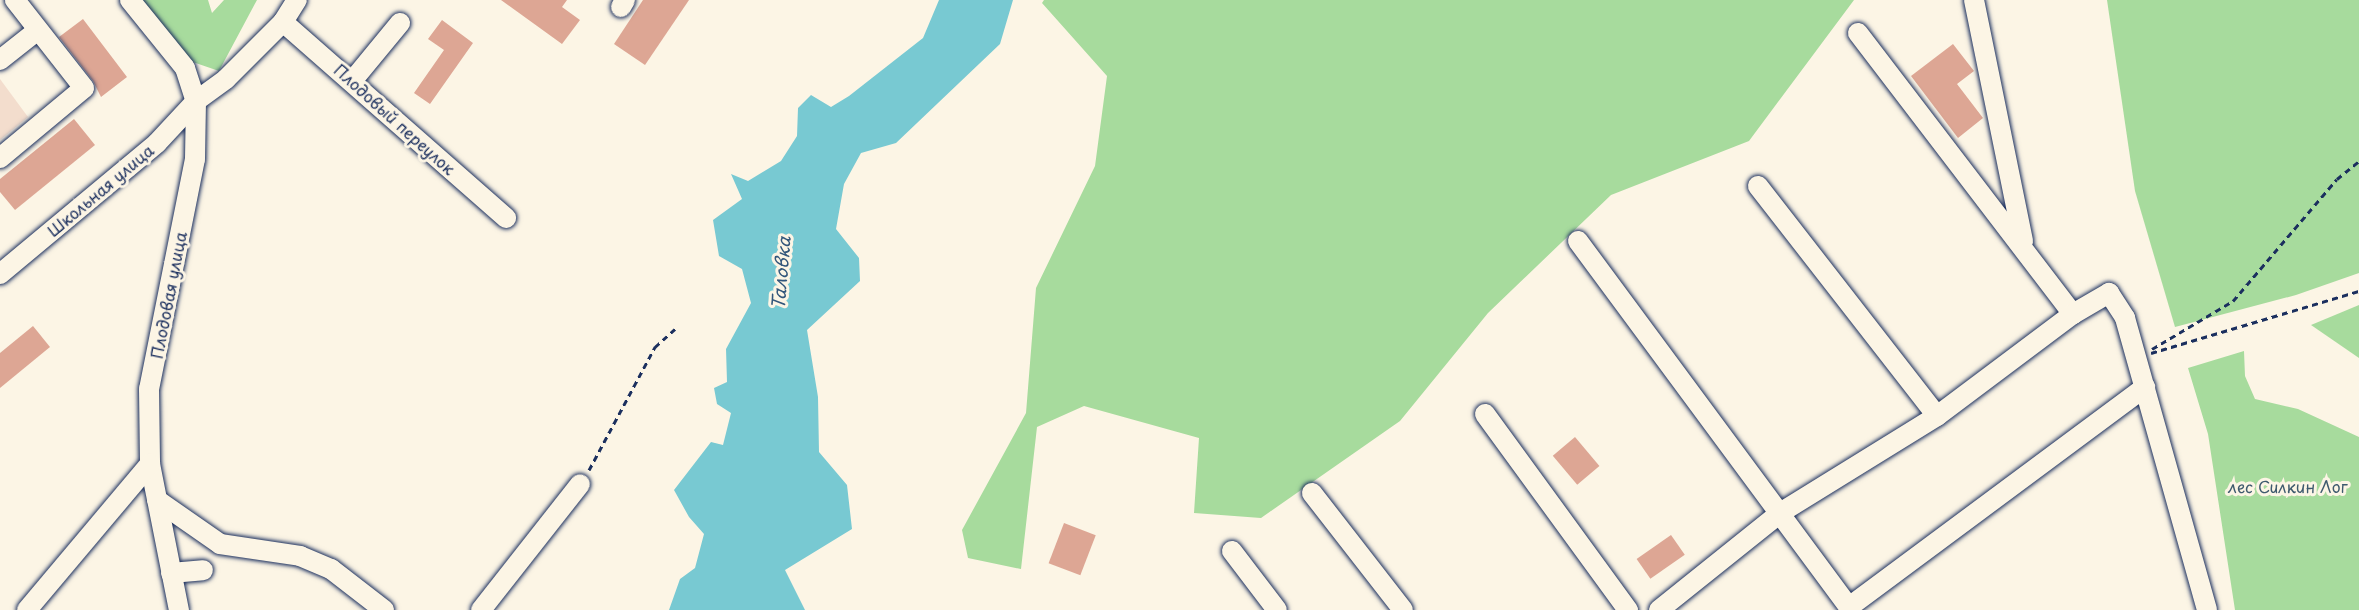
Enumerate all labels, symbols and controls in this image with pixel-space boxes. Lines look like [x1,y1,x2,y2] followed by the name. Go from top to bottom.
[331,60,459,178] street label: Плодовый переулок
[43,140,157,240] street label: Школьная улица
[146,230,190,360] street label: Плодовая улица
[767,236,795,310] water label: Таловка
[2228,476,2348,496] park label: лес Силкин Лог

